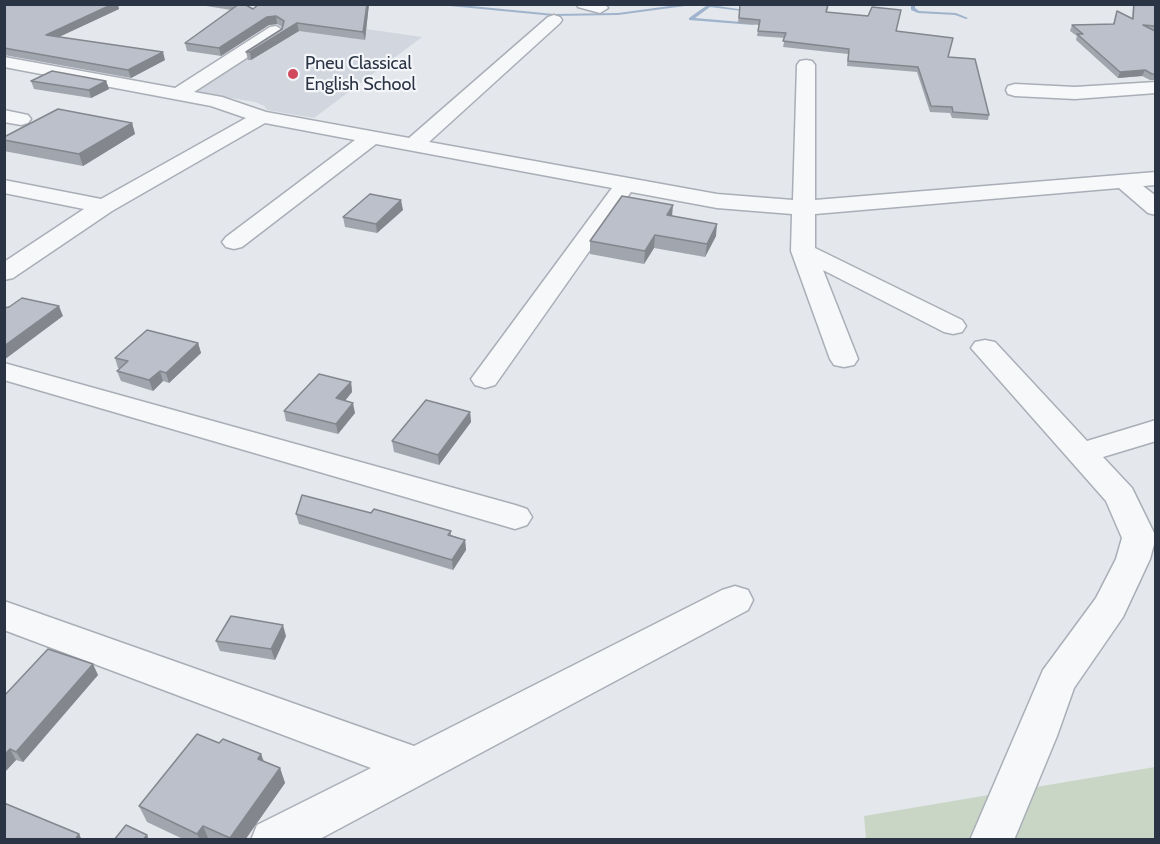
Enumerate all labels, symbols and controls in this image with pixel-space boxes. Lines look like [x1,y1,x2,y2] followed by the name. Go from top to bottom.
[305,53,416,96] place label: Pneu Classical English School
[286,67,300,81] marker: Pneu Classical English School

